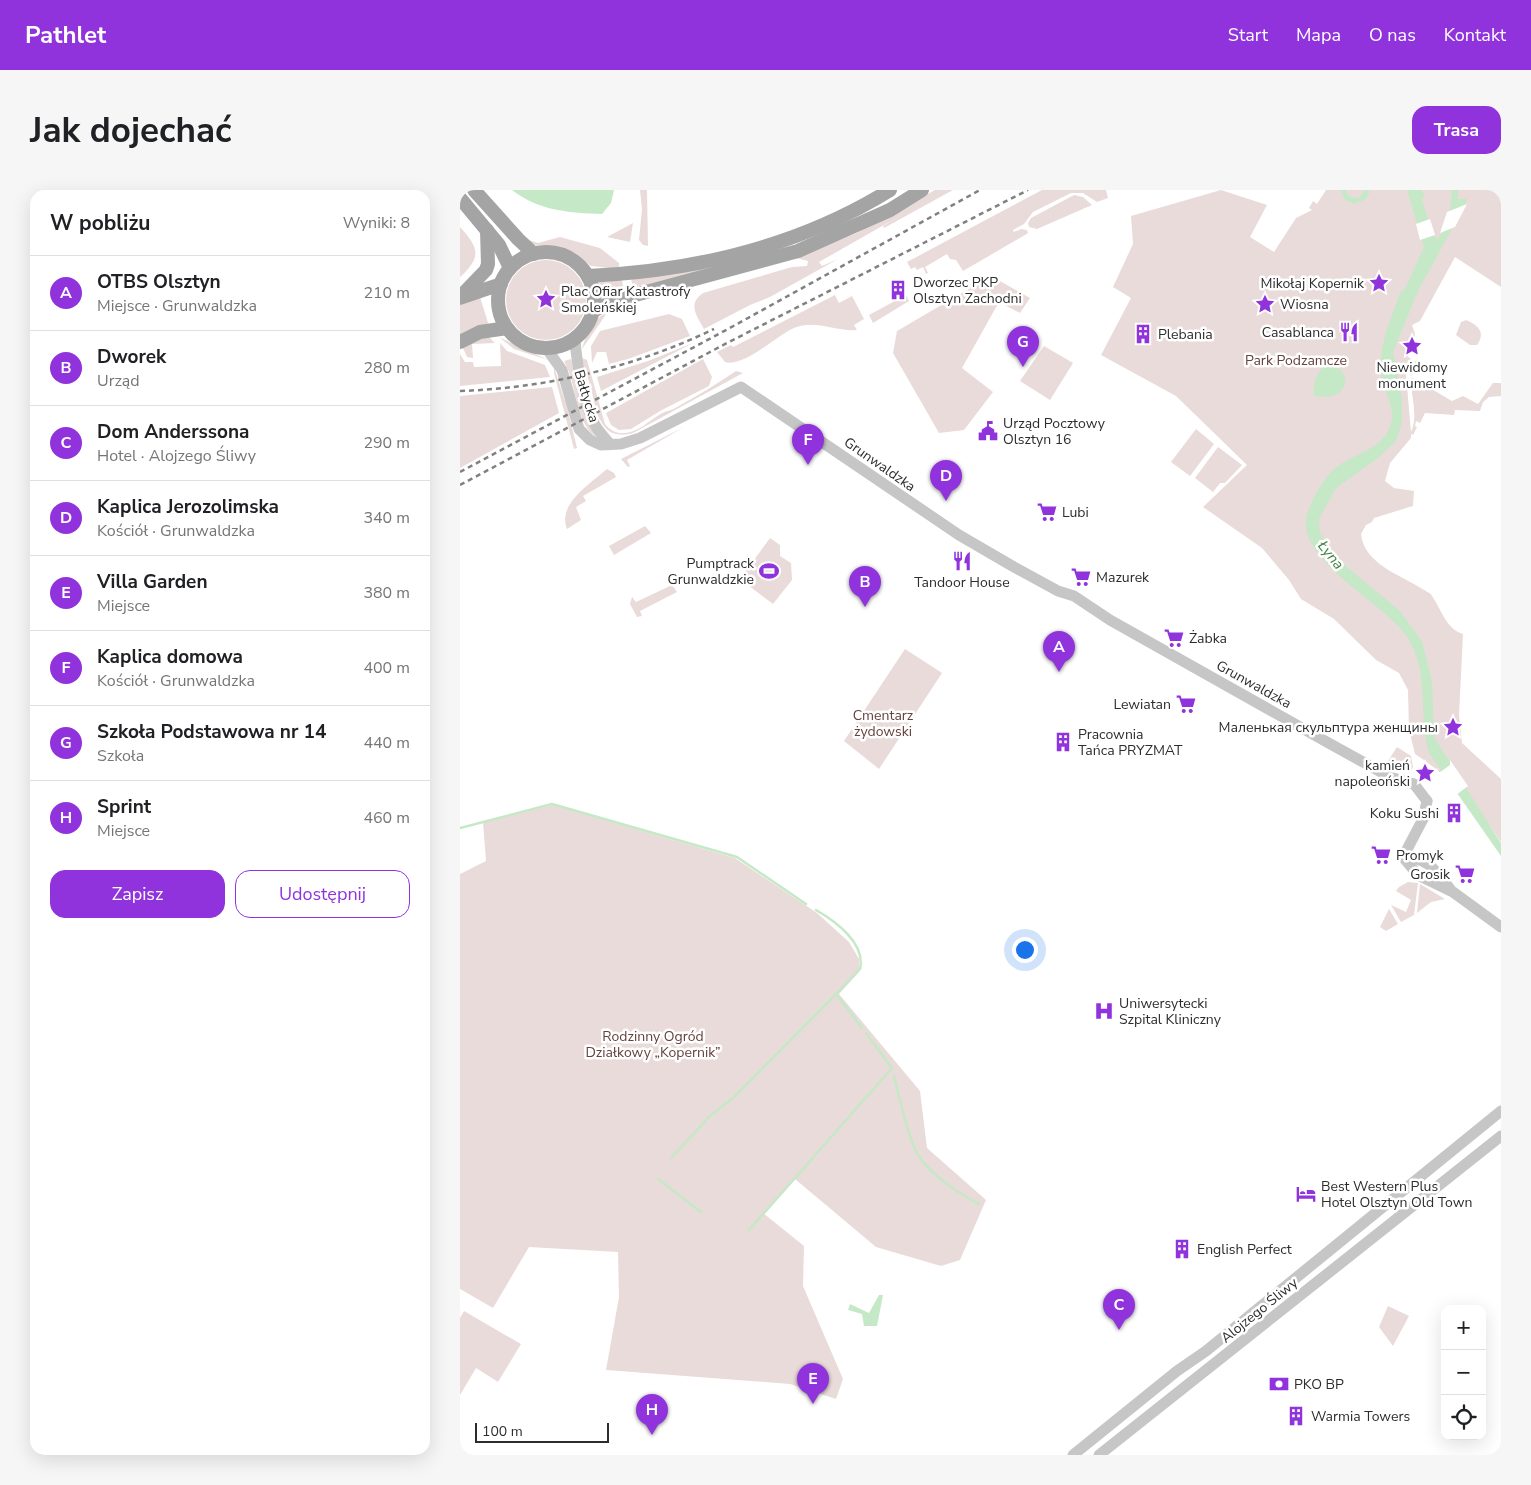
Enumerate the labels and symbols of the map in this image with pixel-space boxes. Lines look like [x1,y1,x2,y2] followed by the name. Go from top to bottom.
[1368,272,1390,294] place icon: Mikołaj Kopernik
[913,273,1022,308] place label: Dworzec PKP Olsztyn Zachodni
[1261,274,1365,293] place label: Mikołaj Kopernik
[887,279,909,301] building icon: Dworzec PKP Olsztyn Zachodni
[561,282,691,317] place label: Plac Ofiar Katastrofy Smoleńskiej
[535,288,557,310] place icon: Plac Ofiar Katastrofy Smoleńskiej
[1254,293,1276,315] place icon: Wiosna
[1280,295,1329,314] place label: Wiosna
[1338,321,1360,343] restaurant icon: Casablanca
[1132,323,1154,345] building icon: Plebania
[1262,323,1334,342] place label: Casablanca
[1158,325,1213,344] place label: Plebania
[1007,326,1039,367] pin: G
[1401,335,1423,357] place icon: Niewidomy monument
[1245,351,1347,370] park label: Park Podzamcze
[1376,358,1448,393] place label: Niewidomy monument
[569,367,604,425] street label: Bałtycka
[1003,414,1106,449] place label: Urząd Pocztowy Olsztyn 16
[977,420,999,442] public building icon: Urząd Pocztowy Olsztyn 16
[792,424,824,465] pin: F
[840,433,919,496] street label: Grunwaldzka
[930,460,962,501] pin: D
[1036,501,1058,523] supermarket icon: Lubi
[1062,503,1089,522] place label: Lubi
[1313,536,1349,574] water label: Łyna
[951,550,973,572] restaurant icon: Tandoor House
[668,554,755,589] place label: Pumptrack Grunwaldzkie
[758,560,780,582] sports icon: Pumptrack Grunwaldzkie
[849,566,881,607] pin: B
[1070,566,1092,588] supermarket icon: Mazurek
[1096,568,1150,587] place label: Mazurek
[914,573,1010,592] place label: Tandoor House
[1163,627,1185,649] supermarket icon: Żabka
[1189,629,1227,648] place label: Żabka
[1043,631,1075,672] pin: A
[1213,656,1295,713] street label: Grunwaldzka
[1175,693,1197,715] supermarket icon: Lewiatan
[1113,695,1171,714] place label: Lewiatan
[853,706,914,741] park label: Cmentarz żydowski
[1442,716,1464,738] place icon: Маленькая скульптура женщины
[1218,718,1438,737] place label: Маленькая скульптура женщины
[1078,725,1183,760] place label: Pracownia Tańca PRYZMAT
[1052,731,1074,753] building icon: Pracownia Tańca PRYZMAT
[1334,756,1410,791] place label: kamień napoleoński
[1414,762,1436,784] place icon: kamień napoleoński
[1443,802,1465,824] building icon: Koku Sushi
[1370,804,1439,823] place label: Koku Sushi
[1370,844,1392,866] supermarket icon: Promyk
[1396,846,1445,865] place label: Promyk
[1454,863,1476,885] supermarket icon: Grosik
[1410,865,1451,884] place label: Grosik
[1012,937,1038,963] your location
[1119,994,1222,1029] place label: Uniwersytecki Szpital Kliniczny
[1093,1000,1115,1022] hospital icon: Uniwersytecki Szpital Kliniczny
[585,1027,721,1062] park label: Rodzinny Ogród Działkowy „Kopernik”
[1321,1177,1472,1212] place label: Best Western Plus Hotel Olsztyn Old Town
[1295,1183,1317,1205] hotel icon: Best Western Plus Hotel Olsztyn Old Town
[1171,1238,1193,1260] building icon: English Perfect
[1197,1240,1292,1259] place label: English Perfect
[1217,1273,1302,1347] street label: Alojzego Śliwy
[1103,1289,1135,1330] pin: C
[797,1363,829,1404] pin: E
[1268,1373,1290,1395] bank icon: PKO BP
[1294,1375,1344,1394] place label: PKO BP
[636,1394,668,1435] pin: H
[1285,1405,1307,1427] building icon: Warmia Towers
[1311,1407,1410,1426] place label: Warmia Towers
[475,1420,609,1443] scale bar

